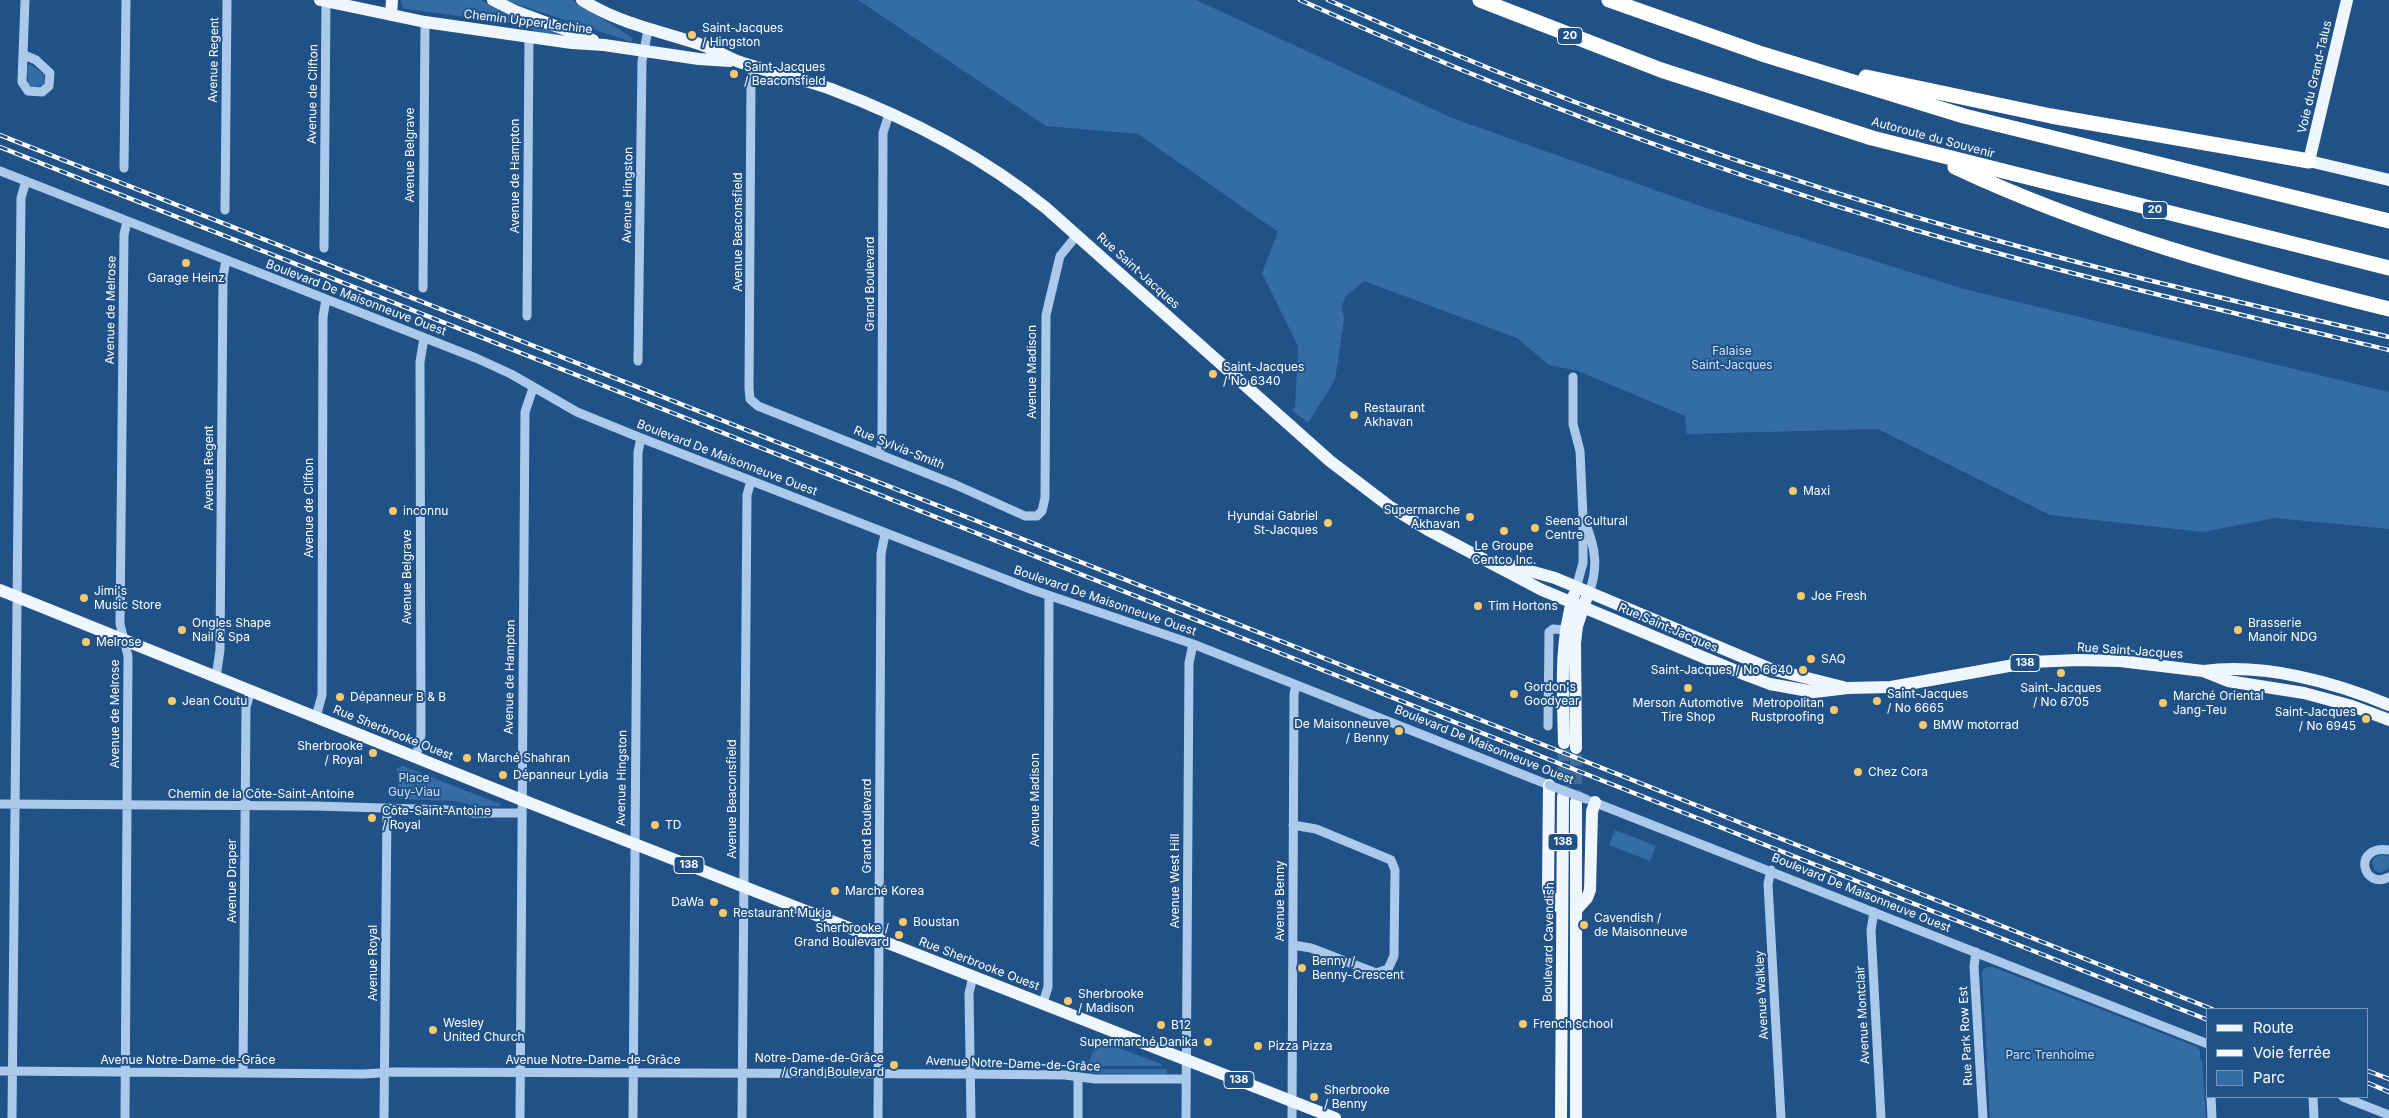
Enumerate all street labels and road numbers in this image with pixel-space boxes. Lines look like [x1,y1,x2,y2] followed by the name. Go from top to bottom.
[463,7,593,37] street label: Chemin Upper Lachine
[206,17,222,103] street label: Avenue Regent
[2295,19,2335,135] street label: Voie du Grand-Talus
[1558,28,1582,44] road number: 20
[305,44,321,144] street label: Avenue de Clifton
[403,107,417,203] street label: Avenue Belgrave
[1870,115,1996,161] street label: Autoroute du Souvenir
[508,119,522,233] street label: Avenue de Hampton
[620,147,636,243] street label: Avenue Hingston
[731,172,745,292] street label: Avenue Beaconsfield
[2142,202,2168,218] road number: 20
[1094,230,1182,312] street label: Rue Saint-Jacques
[863,237,877,331] street label: Grand Boulevard
[103,255,119,365] street label: Avenue de Melrose
[264,257,448,339] street label: Boulevard De Maisonneuve Ouest
[1025,325,1039,419] street label: Avenue Madison
[635,417,819,499] street label: Boulevard De Maisonneuve Ouest
[851,423,947,473] street label: Rue Sylvia-Smith
[202,425,216,511] street label: Avenue Regent
[302,458,316,558] street label: Avenue de Clifton
[400,529,414,625] street label: Avenue Belgrave
[1012,563,1198,639] street label: Boulevard De Maisonneuve Ouest
[1616,601,1720,655] street label: Rue Saint-Jacques
[502,619,518,735] street label: Avenue de Hampton
[2076,640,2184,662] street label: Rue Saint-Jacques
[2010,654,2040,671] road number: 138
[108,660,122,768] street label: Avenue de Melrose
[331,702,455,764] street label: Rue Sherbrooke Ouest
[1392,702,1576,788] street label: Boulevard De Maisonneuve Ouest
[614,730,630,826] street label: Avenue Hingston
[725,739,739,859] street label: Avenue Beaconsfield
[1028,753,1042,847] street label: Avenue Madison
[860,779,874,873] street label: Grand Boulevard
[168,787,354,801] street label: Chemin de la Côte-Saint-Antoine
[1168,833,1182,929] street label: Avenue West Hill
[1548,834,1578,850] road number: 138
[225,839,239,923] street label: Avenue Draper
[1769,850,1953,936] street label: Boulevard De Maisonneuve Ouest
[674,856,704,874] road number: 138
[1273,860,1287,942] street label: Avenue Benny
[1541,882,1557,1002] street label: Boulevard Cavendish
[366,925,380,1001] street label: Avenue Royal
[917,934,1041,994] street label: Rue Sherbrooke Ouest
[1752,950,1772,1040] street label: Avenue Walkley
[1853,965,1873,1065] street label: Avenue Montclair
[1956,986,1976,1086] street label: Rue Park Row Est
[101,1053,275,1067] street label: Avenue Notre-Dame-de-Grâce
[506,1053,680,1067] street label: Avenue Notre-Dame-de-Grâce
[925,1054,1101,1074] street label: Avenue Notre-Dame-de-Grâce
[1224,1072,1254,1088] road number: 138

